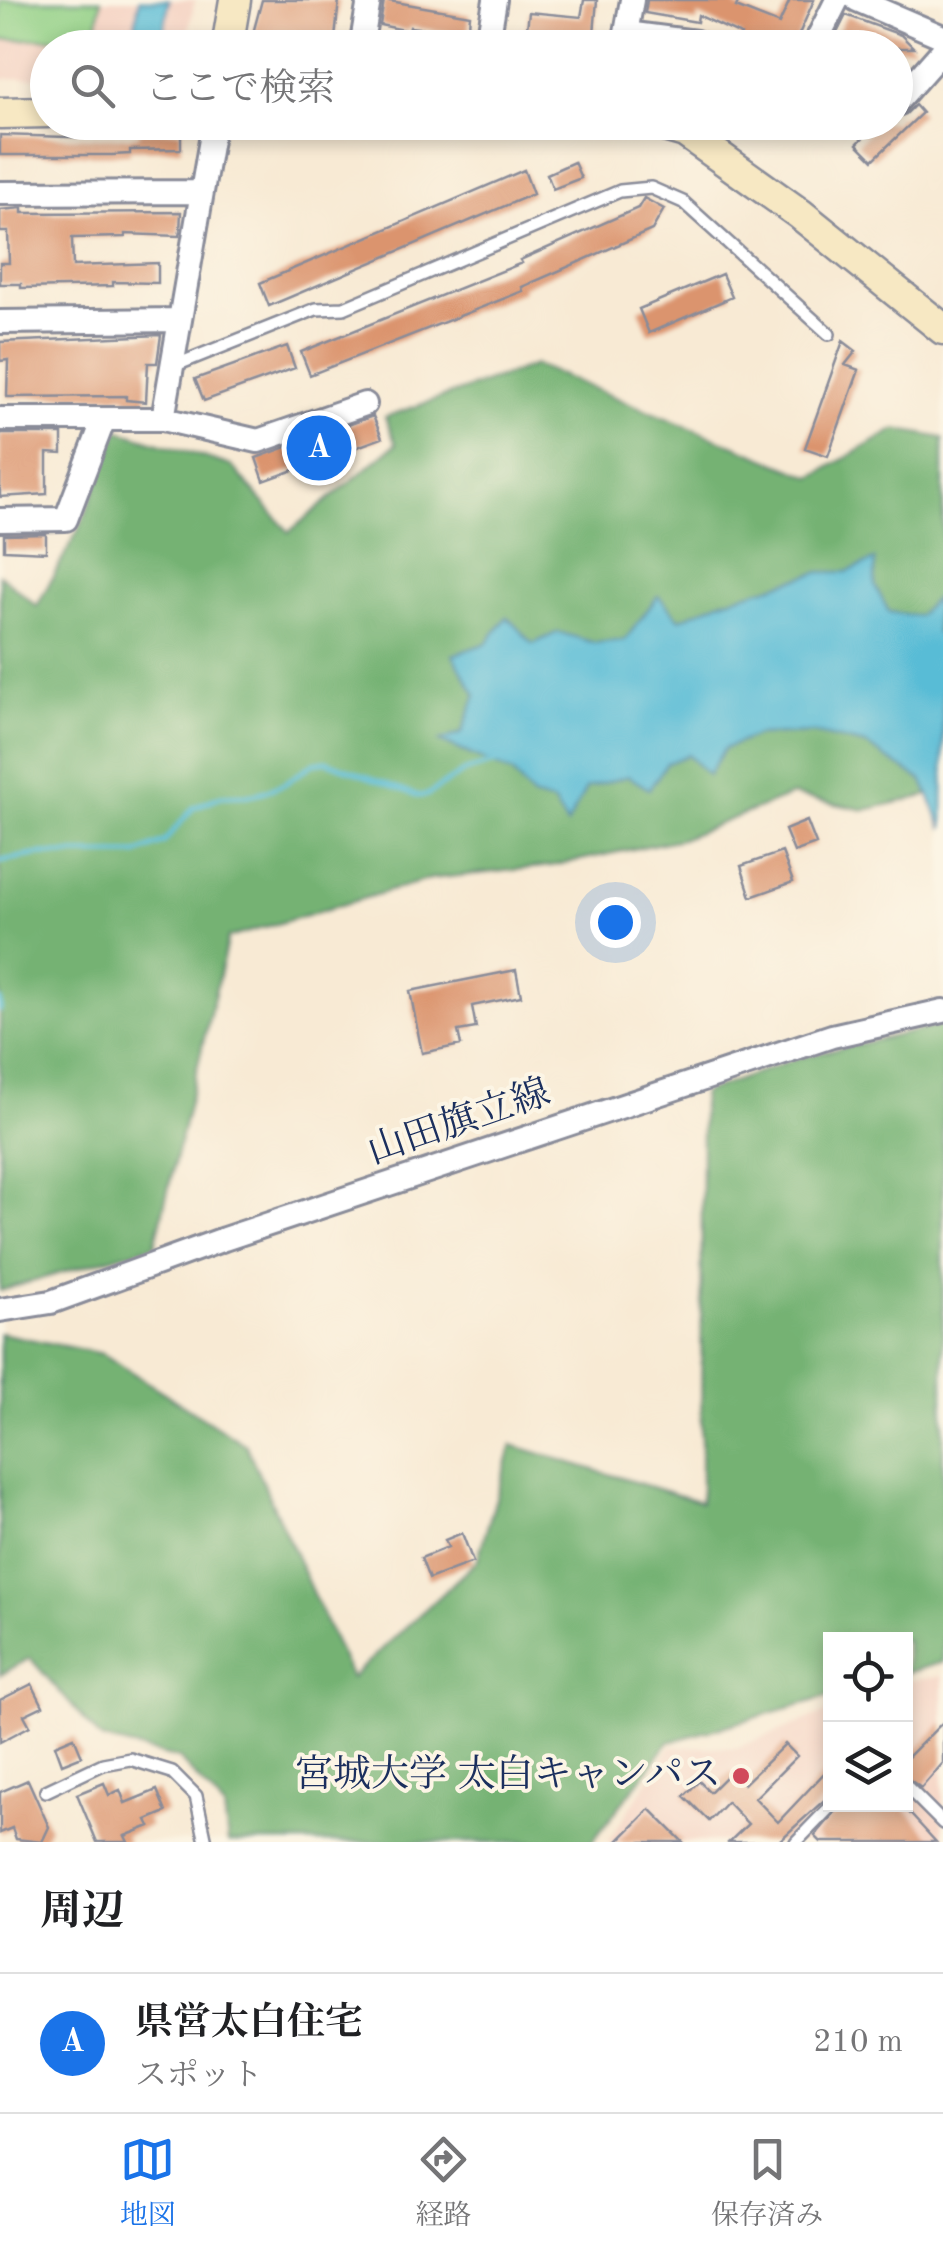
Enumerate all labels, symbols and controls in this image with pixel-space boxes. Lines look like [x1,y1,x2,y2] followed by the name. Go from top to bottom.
[30,30,913,140] search box
[65,58,120,113] icon: search
[145,71,335,109] text: ここで検索
[286,410,352,486] pin: A
[590,897,641,948] your location
[362,1070,555,1172] street label: 山田旗立線
[823,1632,913,1812] map controls
[823,1632,913,1722] button: locate
[823,1722,913,1812] button: layers
[295,1753,721,1795] place label: 宮城大学 太白キャンパス
[730,1765,752,1787] marker: 宮城大学 太白キャンパス
[40,1892,124,1934] text: 周辺
[135,2005,363,2043] text: 県営太白住宅
[60,2027,85,2059] text: A
[813,2027,903,2059] text: 210 m
[135,2061,263,2093] text: スポット
[120,2132,176,2235] tab: 地図
[415,2132,471,2235] tab: 経路
[711,2132,823,2235] tab: 保存済み

